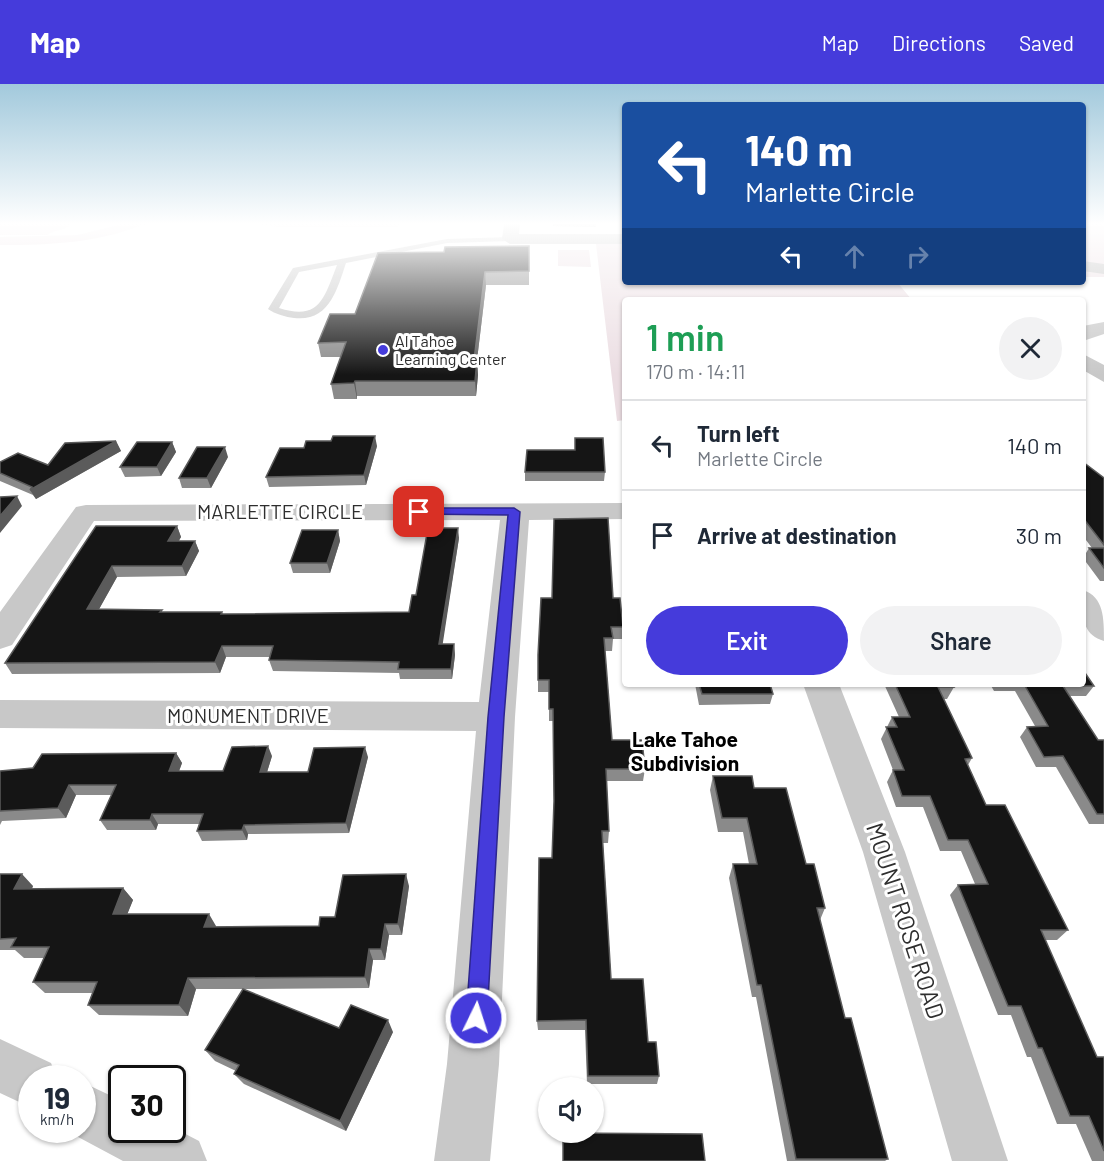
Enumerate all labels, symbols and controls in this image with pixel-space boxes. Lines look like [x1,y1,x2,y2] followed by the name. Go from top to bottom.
[30,25,81,59] text: Map
[822,30,859,55] text: Map
[892,30,986,55] text: Directions
[1019,30,1074,55] text: Saved
[745,124,853,174] text: 140 m
[646,126,724,204] icon: left
[745,175,915,207] text: Marlette Circle
[775,240,808,273] icon: left
[838,240,871,273] icon: ahead
[901,240,934,273] icon: right
[646,315,725,358] text: 1 min
[999,317,1062,380] button: close
[395,331,507,368] place label: Al Tahoe Learning Center
[376,343,390,357] marker: Al Tahoe Learning Center
[646,359,745,383] text: 170 m · 14:11
[697,420,780,446] text: Turn left
[646,429,679,462] icon: left
[1007,432,1062,458] text: 140 m
[697,446,823,470] text: Marlette Circle
[393,486,444,537] pin
[402,495,435,528] icon: arrive
[197,499,363,523] street label: MARLETTE CIRCLE
[646,519,679,552] icon: arrive
[697,522,896,548] text: Arrive at destination
[1016,522,1062,548] text: 30 m
[646,606,848,675] button: Exit
[860,606,1062,675] button: Share
[167,703,329,727] street label: MONUMENT DRIVE
[631,726,739,775] district label: Lake Tahoe Subdivision
[861,819,952,1022] street label: MOUNT ROSE ROAD
[444,986,508,1050] position arrow
[108,1065,186,1143] speed limit sign: 30
[538,1077,604,1143] map controls
[538,1077,604,1143] button: sound
[44,1079,70,1115] text: 19
[40,1110,74,1128] text: km/h

